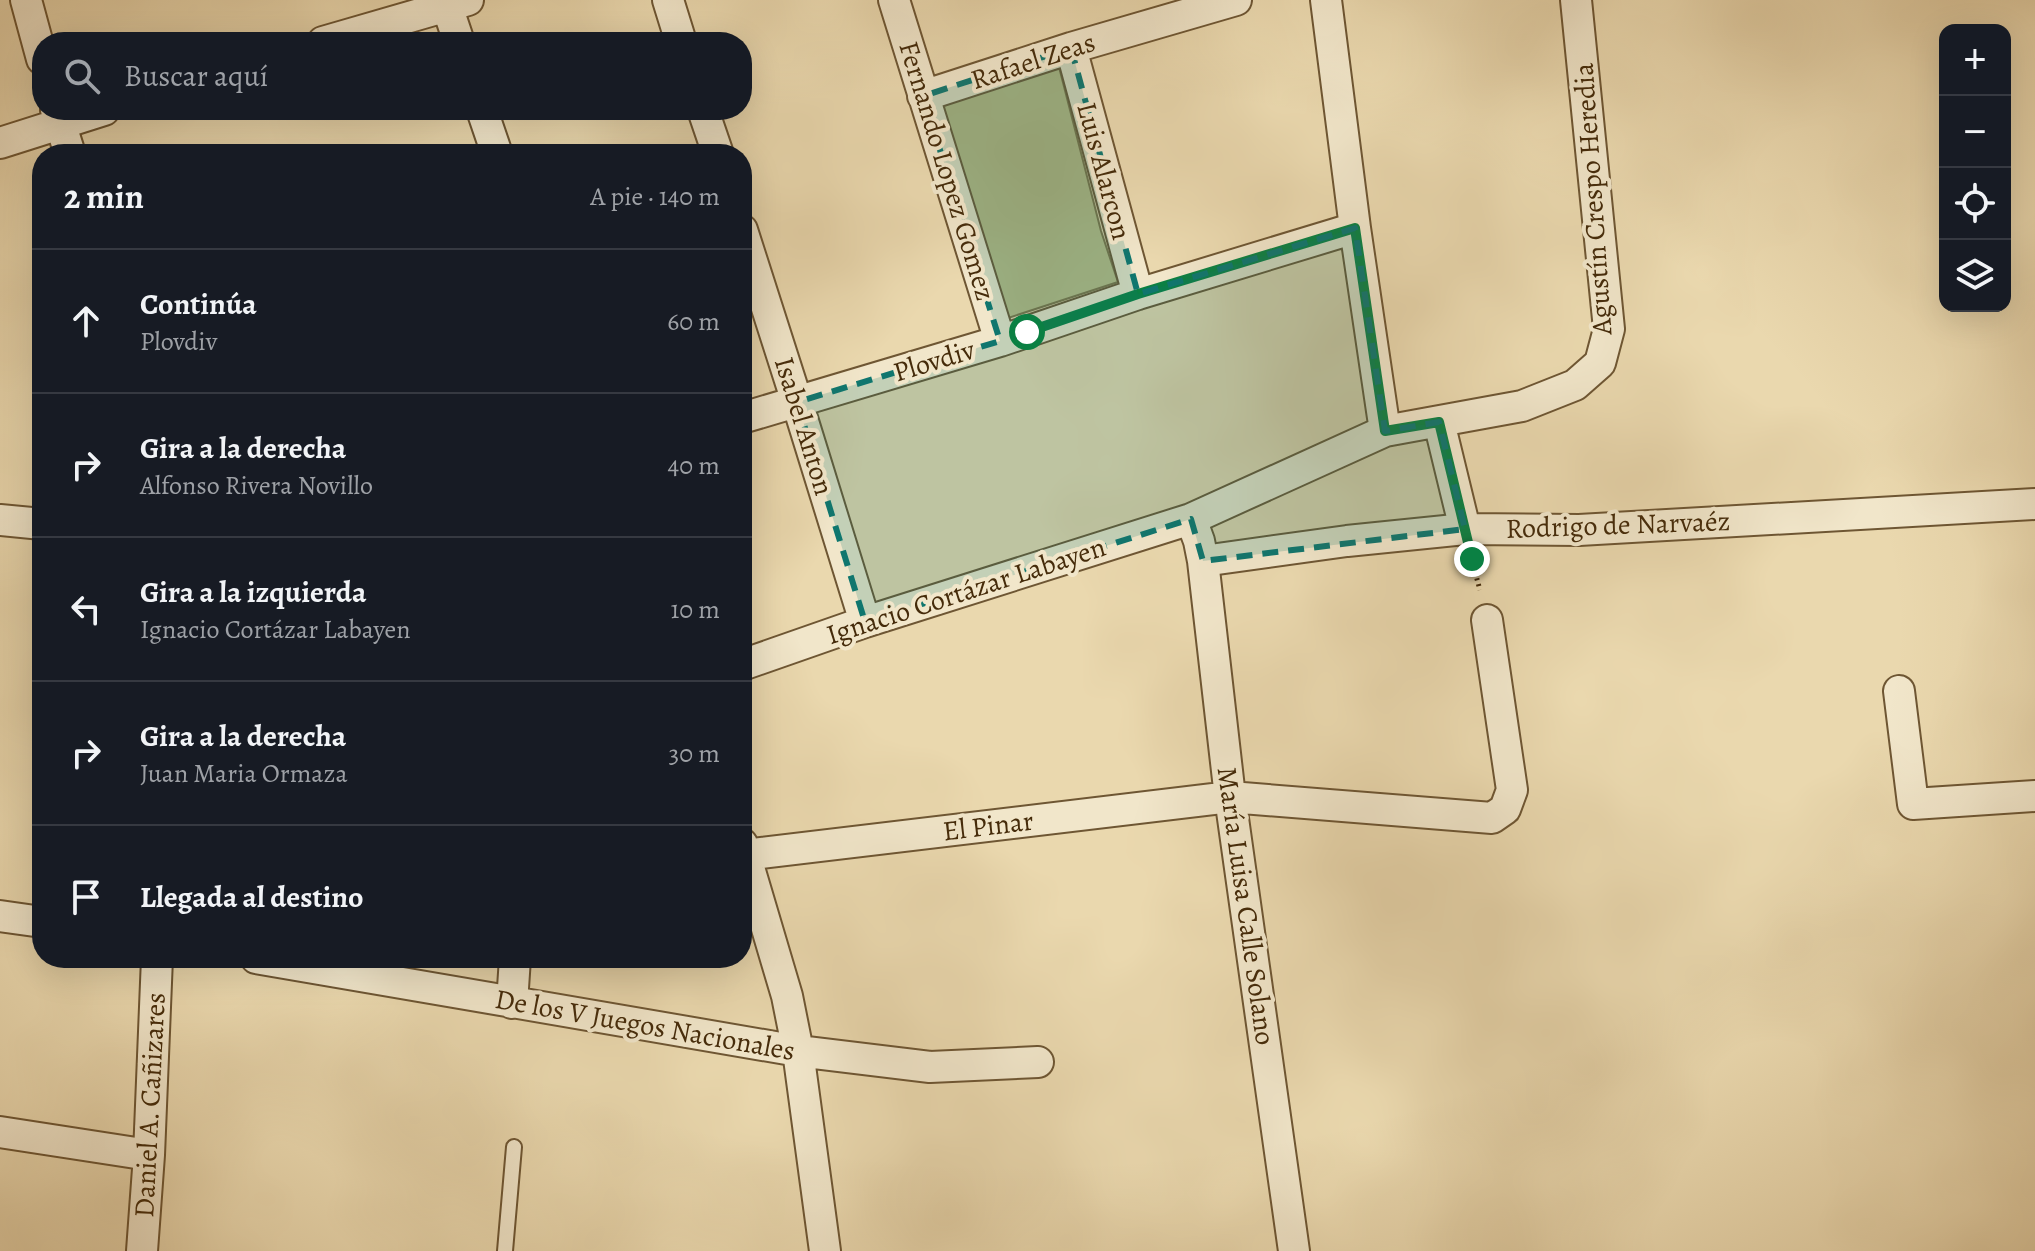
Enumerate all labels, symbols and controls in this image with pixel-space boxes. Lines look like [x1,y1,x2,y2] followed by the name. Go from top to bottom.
[966,23,1100,99] street label: Rafael Zeas
[1939,24,2011,312] map controls
[1939,24,2011,96] button: +
[32,32,752,120] search box
[889,37,1005,305] street label: Fernando Lopez Gomez
[60,54,104,98] icon: search
[124,56,268,96] text: Buscar aquí
[1565,62,1622,337] street label: Agustín Crespo Heredia
[1939,96,2011,168] button: −
[1067,98,1141,244] street label: Luis Alarcon
[1939,168,2011,240] button: locate
[64,173,144,220] text: 2 min
[590,179,720,214] text: A pie · 140 m
[1939,240,2011,312] button: layers
[140,284,257,324] text: Continúa
[64,299,108,343] icon: ahead
[667,304,720,339] text: 60 m
[1009,314,1045,350] route start
[140,324,217,359] text: Plovdiv
[889,331,980,391] street label: Plovdiv
[765,352,843,500] street label: Isabel Anton
[140,428,346,468] text: Gira a la derecha
[64,443,108,487] icon: right
[668,448,720,483] text: 40 m
[140,468,373,503] text: Alfonso Rivera Novillo
[1505,502,1731,548] street label: Rodrigo de Narvaéz
[822,528,1110,654] street label: Ignacio Cortázar Labayen
[1454,541,1490,577] route end
[140,572,366,612] text: Gira a la izquierda
[64,587,108,631] icon: left
[670,592,720,627] text: 10 m
[140,612,410,647] text: Ignacio Cortázar Labayen
[140,716,346,756] text: Gira a la derecha
[64,731,108,775] icon: right
[669,736,720,771] text: 30 m
[140,756,348,791] text: Juan Maria Ormaza
[1208,764,1284,1048] street label: María Luisa Calle Solano
[940,802,1036,850] street label: El Pinar
[64,875,108,919] icon: arrive
[140,877,363,917] text: Llegada al destino
[492,980,798,1070] street label: De los V Juegos Nacionales
[125,992,175,1218] street label: Daniel A. Cañizares

